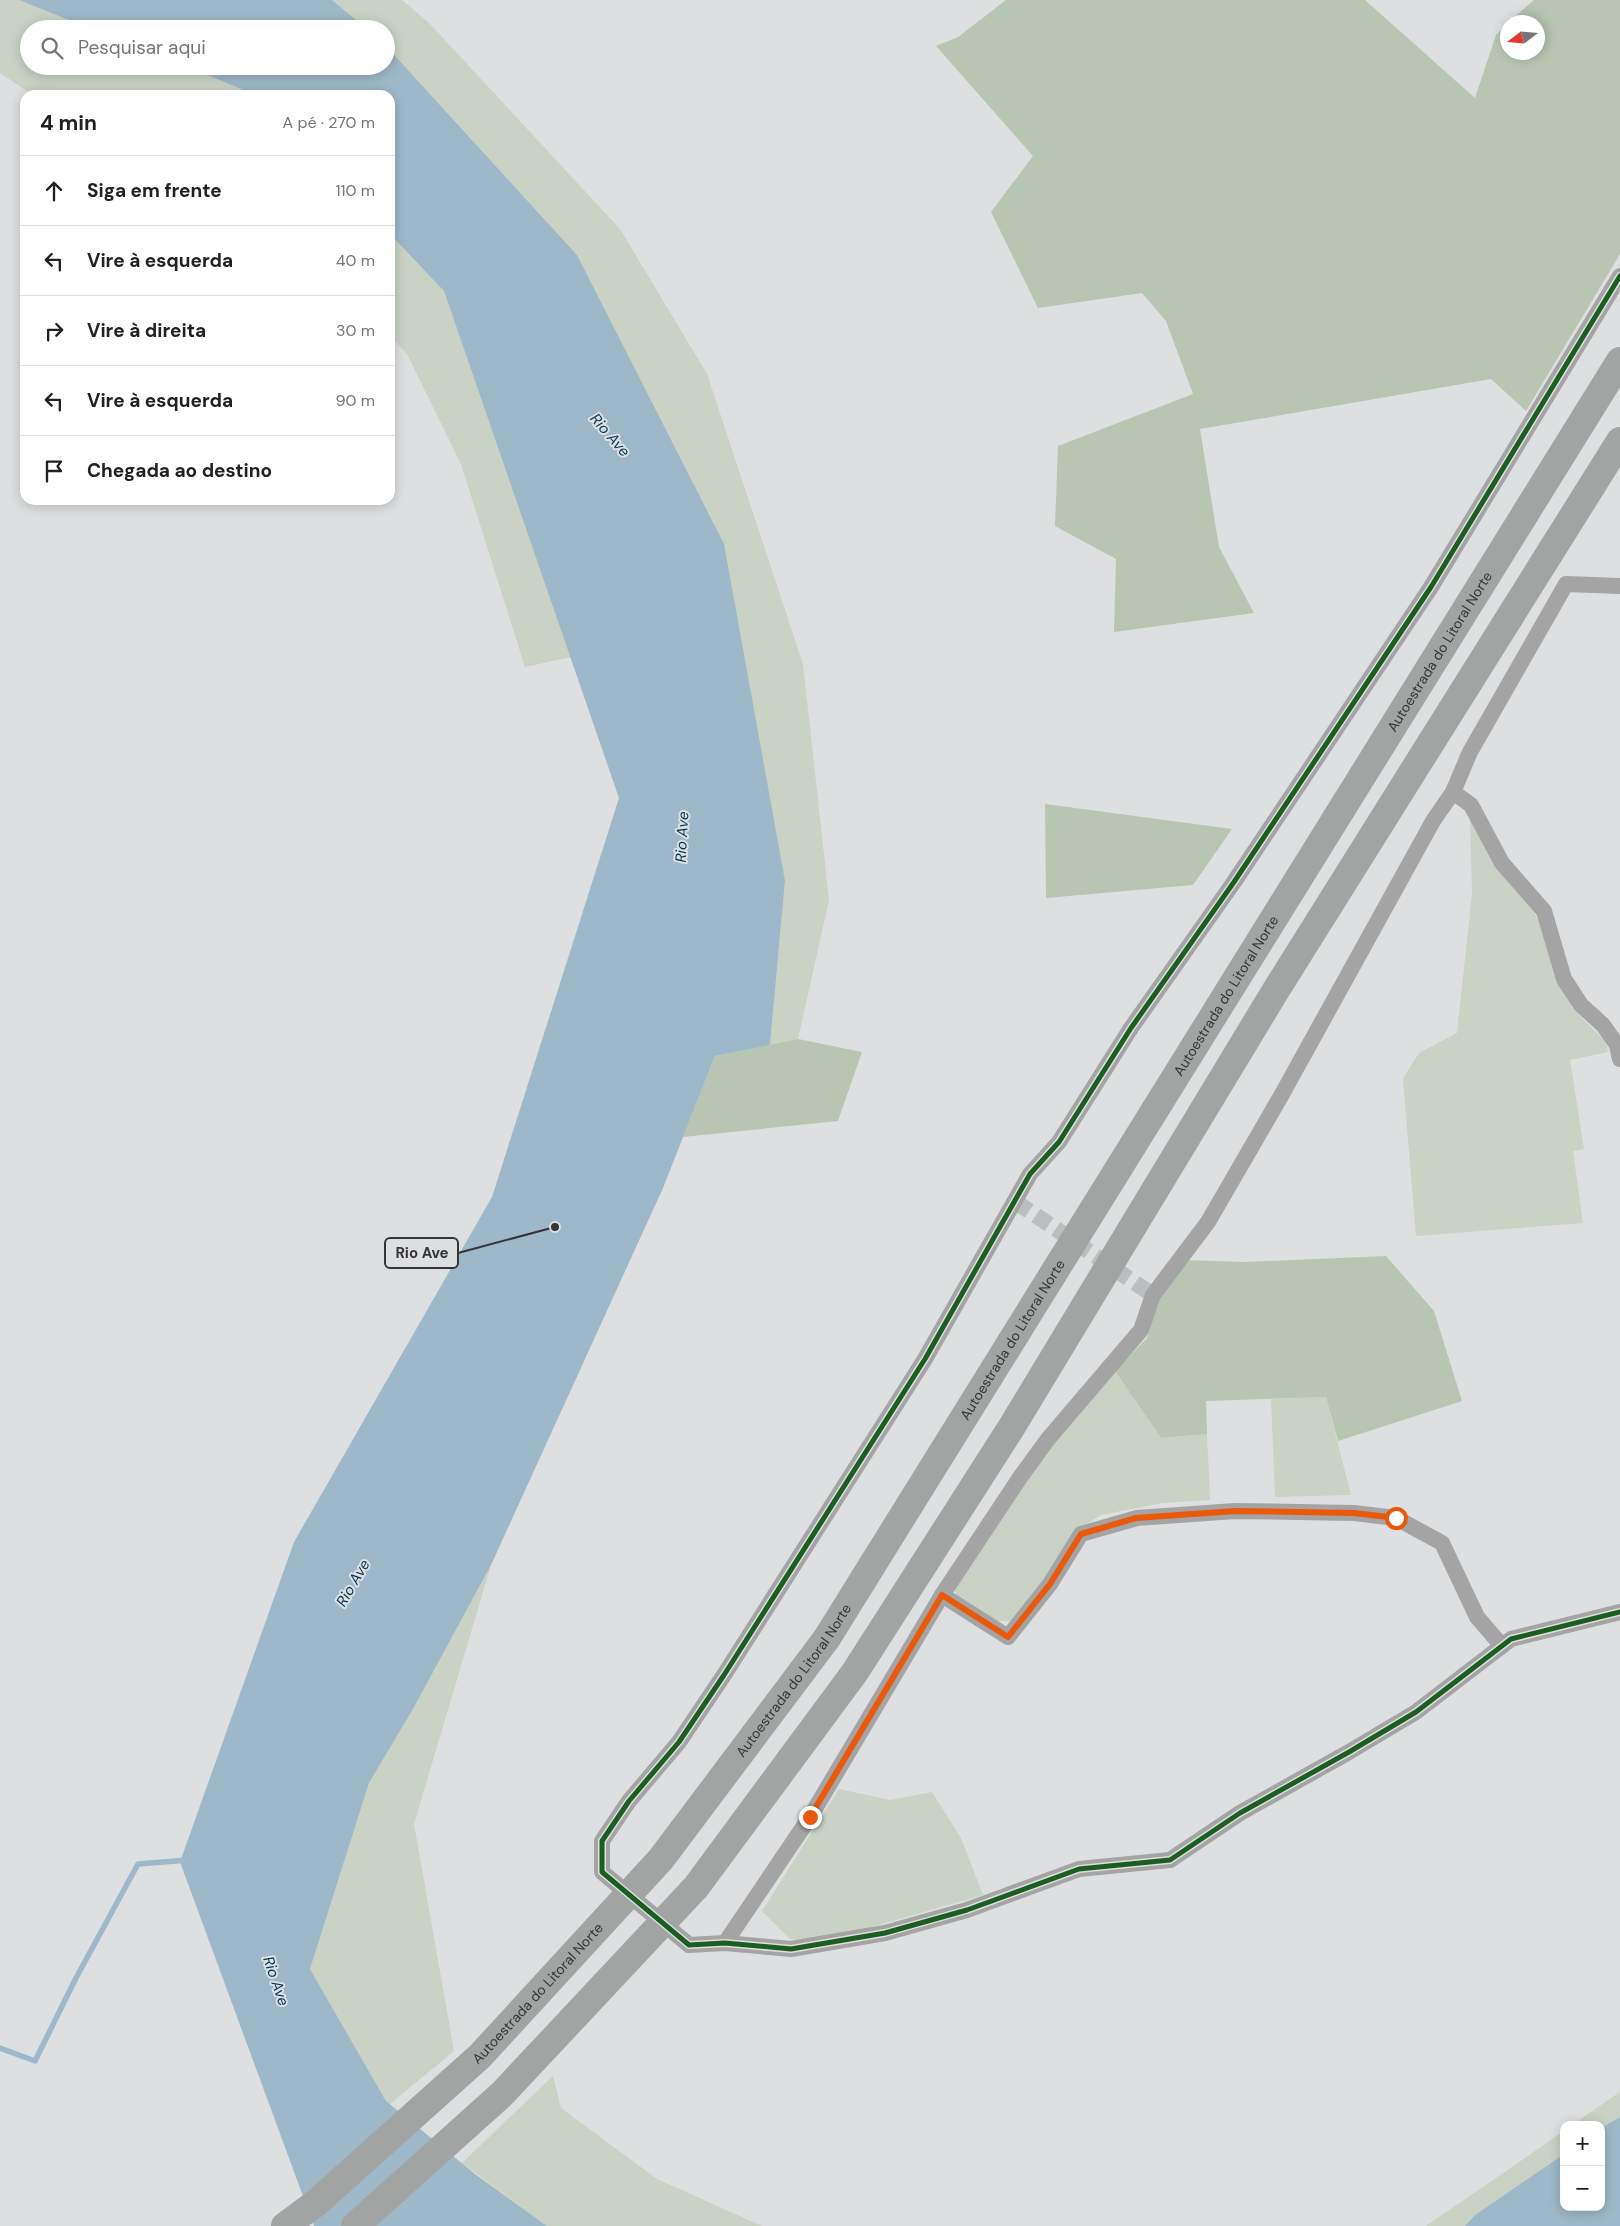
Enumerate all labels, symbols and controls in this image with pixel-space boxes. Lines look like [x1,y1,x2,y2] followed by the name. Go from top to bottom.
[1500,15,1545,60] north arrow
[20,20,395,75] search box
[38,34,66,62] icon: search
[78,35,206,60] text: Pesquisar aqui
[40,109,97,137] text: 4 min
[283,112,375,133] text: A pé · 270 m
[40,177,68,205] icon: ahead
[87,178,222,203] text: Siga em frente
[336,180,375,201] text: 110 m
[40,247,68,275] icon: left
[87,248,233,273] text: Vire à esquerda
[336,250,375,271] text: 40 m
[40,317,68,345] icon: right
[87,318,206,343] text: Vire à direita
[336,320,375,341] text: 30 m
[40,387,68,415] icon: left
[87,388,233,413] text: Vire à esquerda
[335,390,375,411] text: 90 m
[586,409,635,461] water label: Rio Ave
[40,457,68,485] icon: arrive
[87,458,272,483] text: Chegada ao destino
[1383,568,1496,735] street label: Autoestrada do Litoral Norte
[671,810,693,863] water label: Rio Ave
[1169,912,1282,1079] street label: Autoestrada do Litoral Norte
[385,1238,458,1268] callout: Rio Ave
[395,1243,449,1263] text: Rio Ave
[956,1256,1069,1423] street label: Autoestrada do Litoral Norte
[1385,1507,1408,1530] route start
[332,1555,375,1610] water label: Rio Ave
[732,1600,855,1760] street label: Autoestrada do Litoral Norte
[799,1806,822,1829] route end
[468,1919,607,2068] street label: Autoestrada do Litoral Norte
[258,1953,294,2009] water label: Rio Ave
[1560,2121,1605,2211] map controls
[1560,2121,1605,2166] button: +
[1560,2166,1605,2211] button: −

